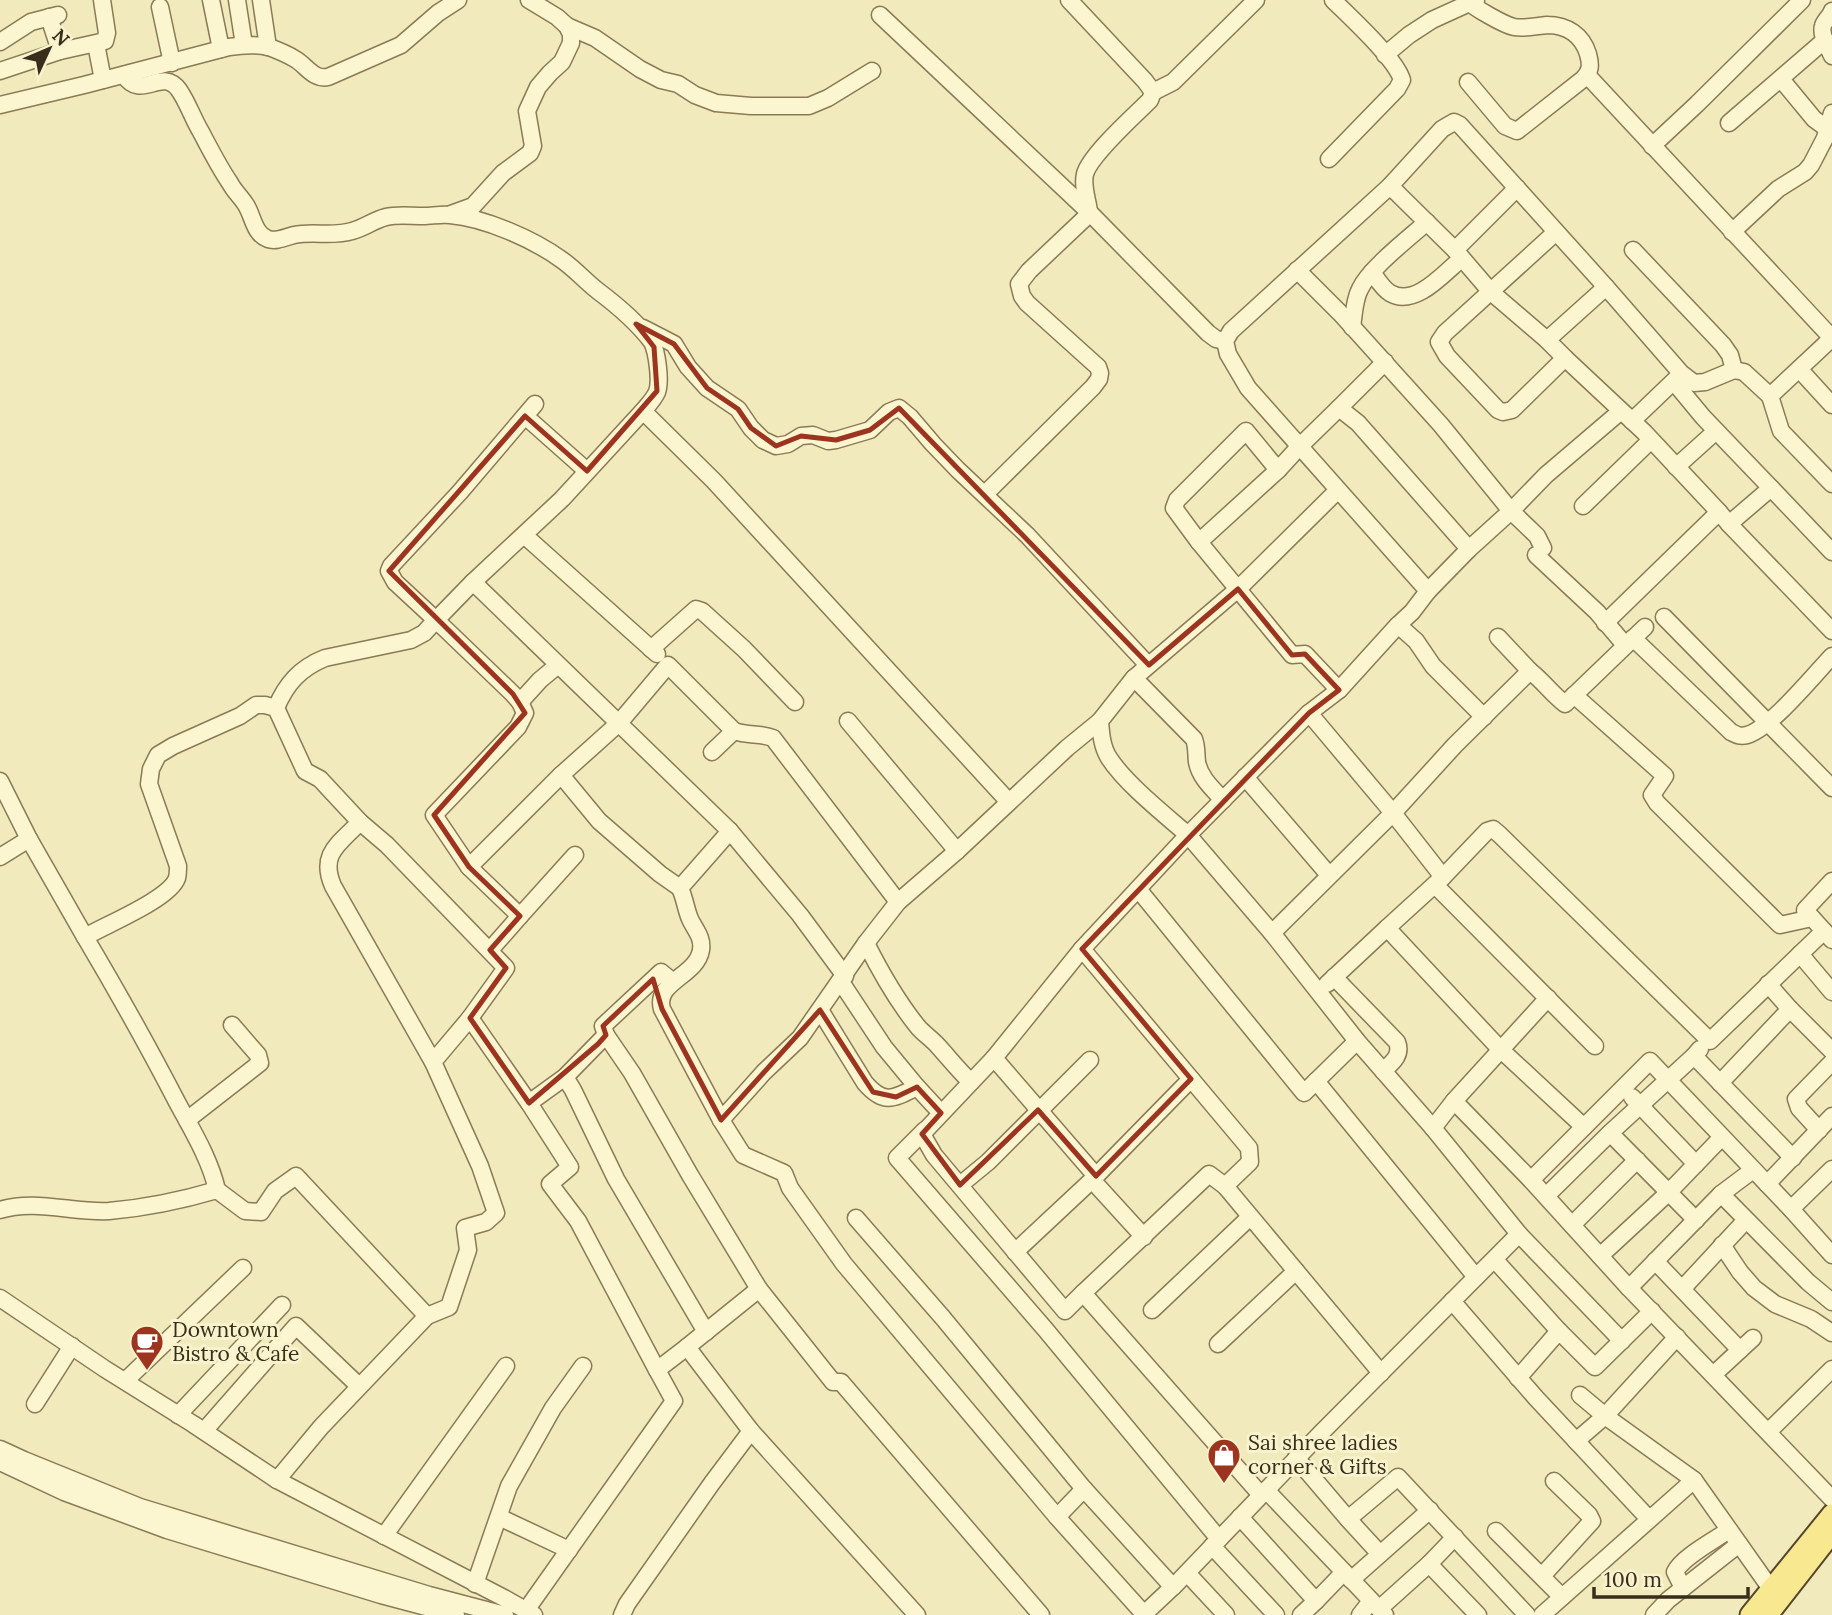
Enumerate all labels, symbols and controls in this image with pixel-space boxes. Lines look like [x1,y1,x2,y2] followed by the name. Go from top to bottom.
[14,14,84,84] north arrow
[47,24,75,51] text: N
[172,1316,299,1367] place label: Downtown Bistro & Cafe
[128,1323,166,1372] cafe icon: Downtown Bistro & Cafe
[1248,1429,1398,1480] place label: Sai shree ladies corner & Gifts
[1205,1436,1243,1485] shop icon: Sai shree ladies corner & Gifts
[1594,1556,1748,1600] scale bar
[1604,1566,1662,1593] text: 100 m

